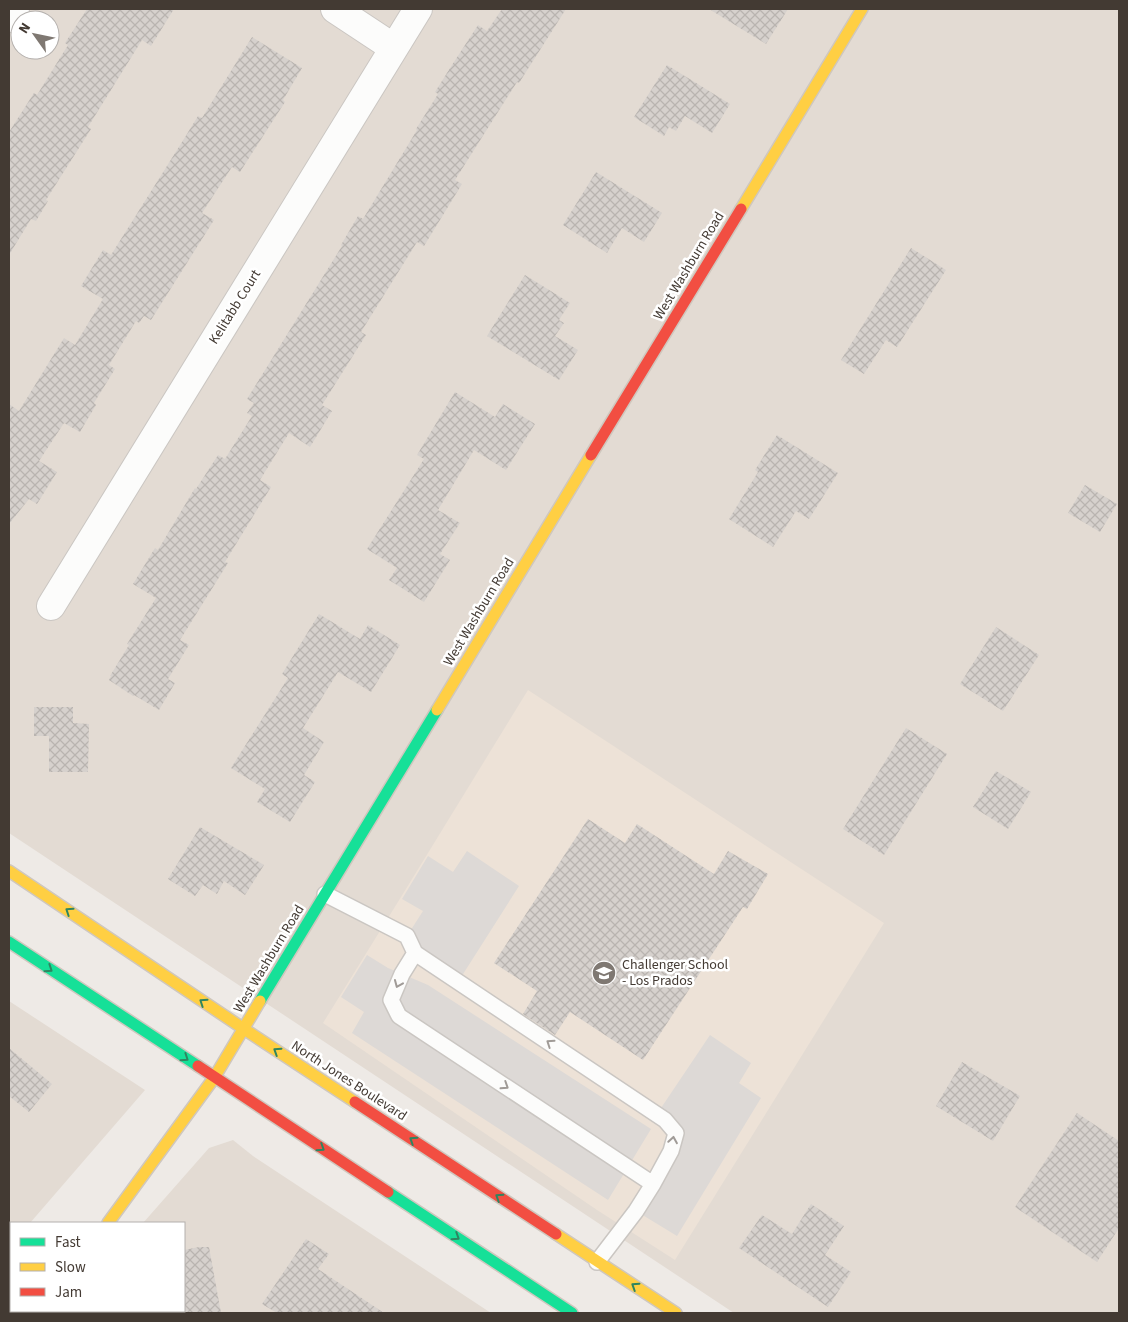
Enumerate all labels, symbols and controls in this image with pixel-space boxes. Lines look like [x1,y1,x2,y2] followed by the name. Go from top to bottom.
[10,10,60,60] north arrow
[14,19,36,38] text: N
[649,208,729,324] street label: West Washburn Road
[204,266,266,348] street label: Kelitabb Court
[439,554,519,670] street label: West Washburn Road
[229,901,309,1017] street label: West Washburn Road
[65,908,74,917] one-way arrow
[622,955,729,991] place label: Challenger School - Los Prados
[591,960,617,986] school or university icon: Challenger School - Los Prados
[44,963,53,972] one-way arrow
[393,979,404,988] one-way arrow
[199,999,209,1008] one-way arrow
[287,1036,411,1126] street label: North Jones Boulevard
[546,1040,556,1049] one-way arrow
[273,1048,283,1057] one-way arrow
[180,1052,189,1062] one-way arrow
[500,1080,509,1090] one-way arrow
[668,1136,678,1145] one-way arrow
[409,1137,418,1147] one-way arrow
[315,1142,324,1151] one-way arrow
[495,1194,505,1203] one-way arrow
[10,1222,185,1312] legend
[451,1231,460,1240] one-way arrow
[55,1232,81,1253] text: Fast
[55,1257,86,1278] text: Slow
[55,1282,82,1303] text: Jam
[631,1283,640,1293] one-way arrow

